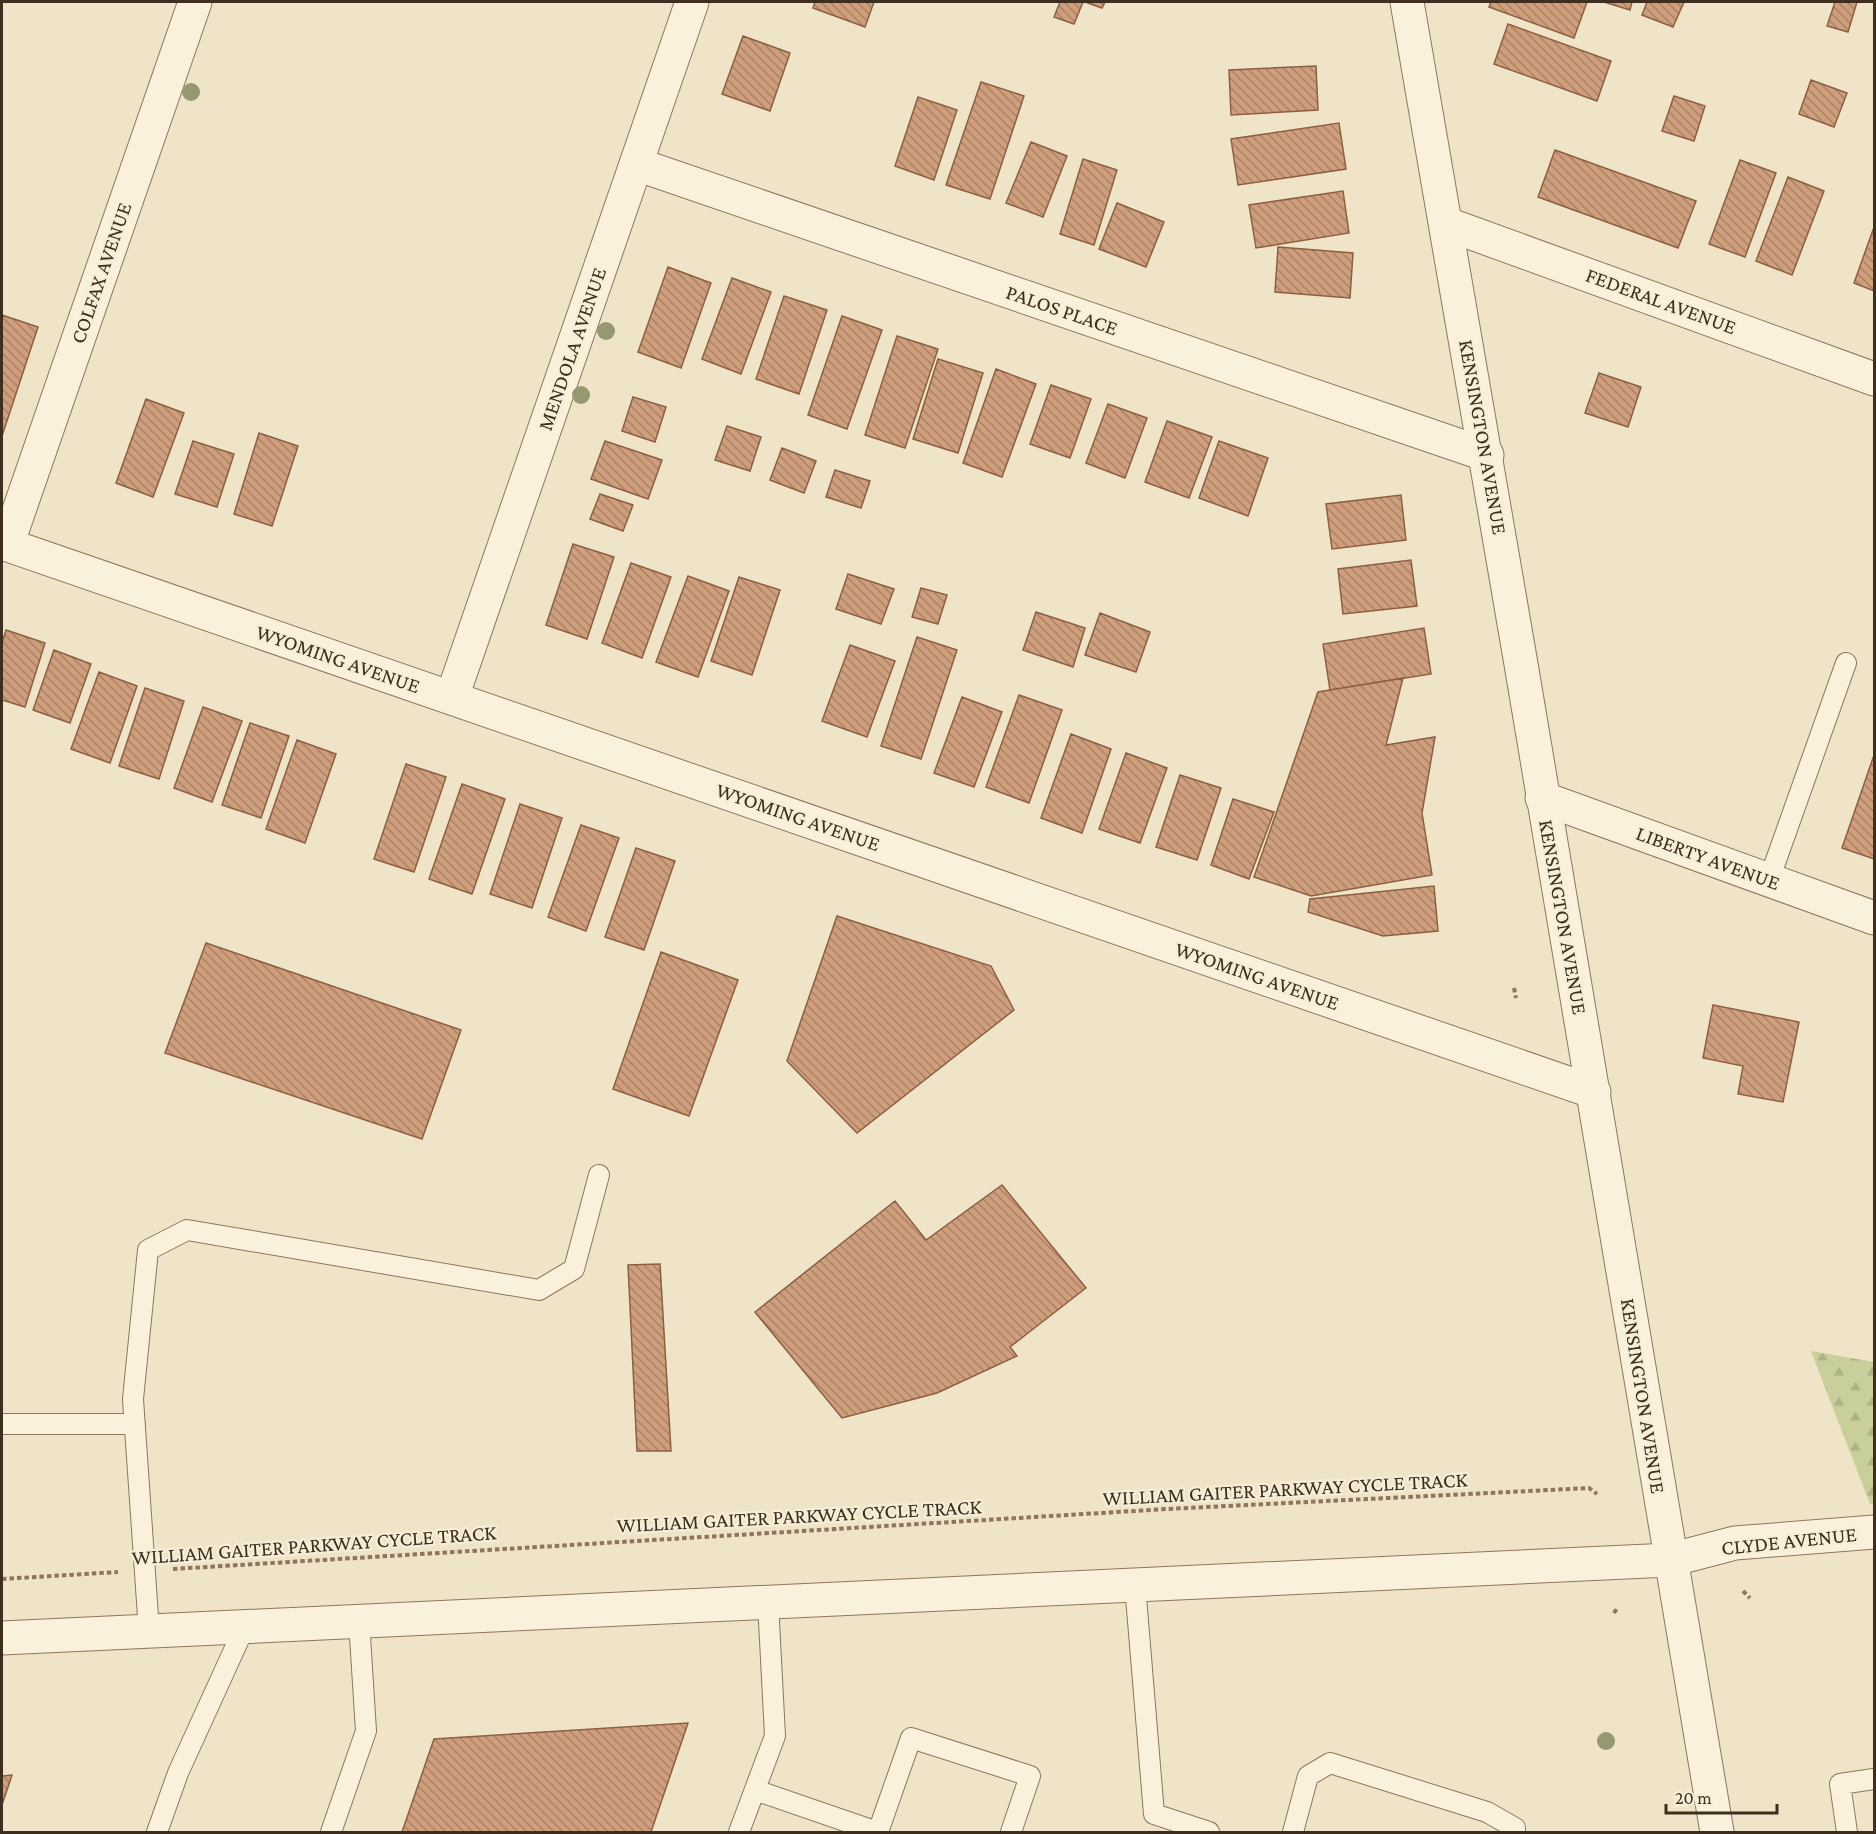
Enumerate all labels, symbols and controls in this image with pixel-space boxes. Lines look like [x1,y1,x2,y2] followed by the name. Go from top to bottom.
[66,199,136,347] street label: COLFAX AVENUE
[1582,263,1740,339] street label: FEDERAL AVENUE
[533,264,611,434] street label: MENDOLA AVENUE
[1003,280,1121,340] street label: PALOS PLACE
[1454,338,1512,536] street label: KENSINGTON AVENUE
[253,620,423,698] street label: WYOMING AVENUE
[713,778,883,856] street label: WYOMING AVENUE
[1534,818,1592,1016] street label: KENSINGTON AVENUE
[1633,821,1783,895] street label: LIBERTY AVENUE
[1172,937,1342,1015] street label: WYOMING AVENUE
[1616,1297,1670,1495] street label: KENSINGTON AVENUE
[1102,1467,1469,1511] street label: WILLIAM GAITER PARKWAY CYCLE TRACK
[616,1494,983,1538] street label: WILLIAM GAITER PARKWAY CYCLE TRACK
[131,1520,498,1570] street label: WILLIAM GAITER PARKWAY CYCLE TRACK
[1720,1522,1858,1560] street label: CLYDE AVENUE
[1666,1777,1777,1815] scale bar
[1675,1788,1712,1808] text: 20 m

